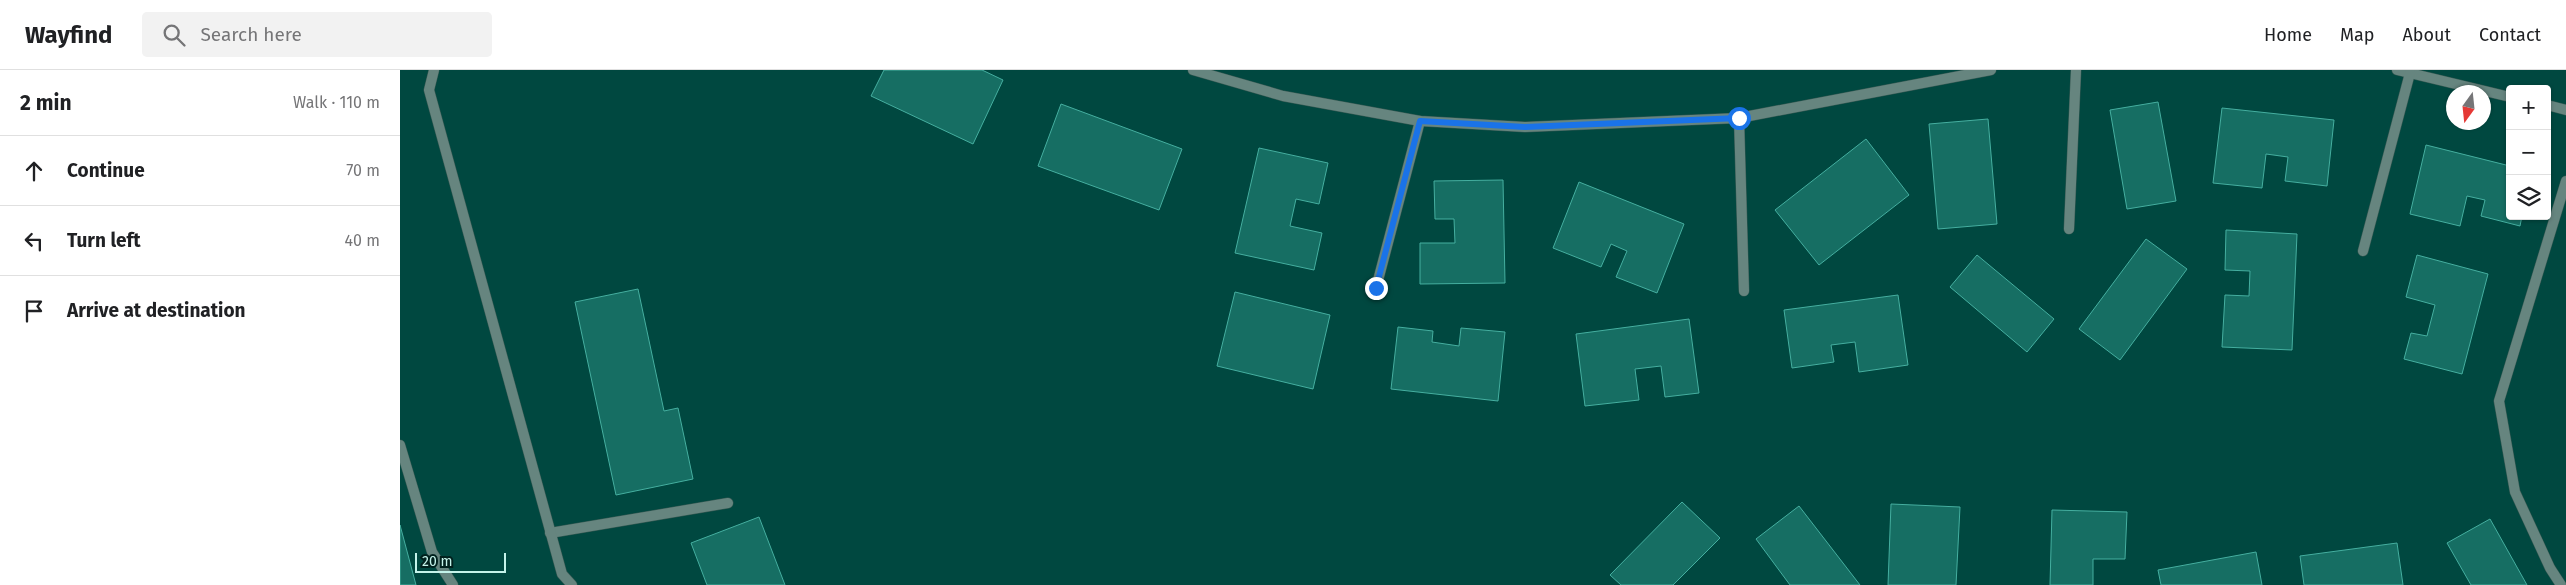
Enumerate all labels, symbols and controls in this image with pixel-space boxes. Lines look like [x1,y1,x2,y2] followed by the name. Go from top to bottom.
[142,12,492,57] search box
[25,21,112,49] text: Wayfind
[160,21,188,49] icon: search
[200,23,302,46] text: Search here
[2264,24,2312,46] text: Home
[2340,24,2374,46] text: Map
[2402,24,2451,46] text: About
[2479,24,2541,46] text: Contact
[2446,85,2491,130] north arrow
[2506,85,2551,220] map controls
[2506,85,2551,130] button: +
[20,90,72,116] text: 2 min
[293,93,380,112] text: Walk · 110 m
[1728,107,1751,130] route start
[2506,130,2551,175] button: −
[20,157,48,185] icon: ahead
[67,159,145,182] text: Continue
[346,161,380,180] text: 70 m
[2506,175,2551,220] button: layers
[20,227,48,255] icon: left
[67,229,141,252] text: Turn left
[345,231,380,250] text: 40 m
[1365,277,1388,300] route end
[20,297,48,325] icon: arrive
[67,299,246,322] text: Arrive at destination
[415,550,506,573] scale bar
[422,553,452,570] text: 20 m

